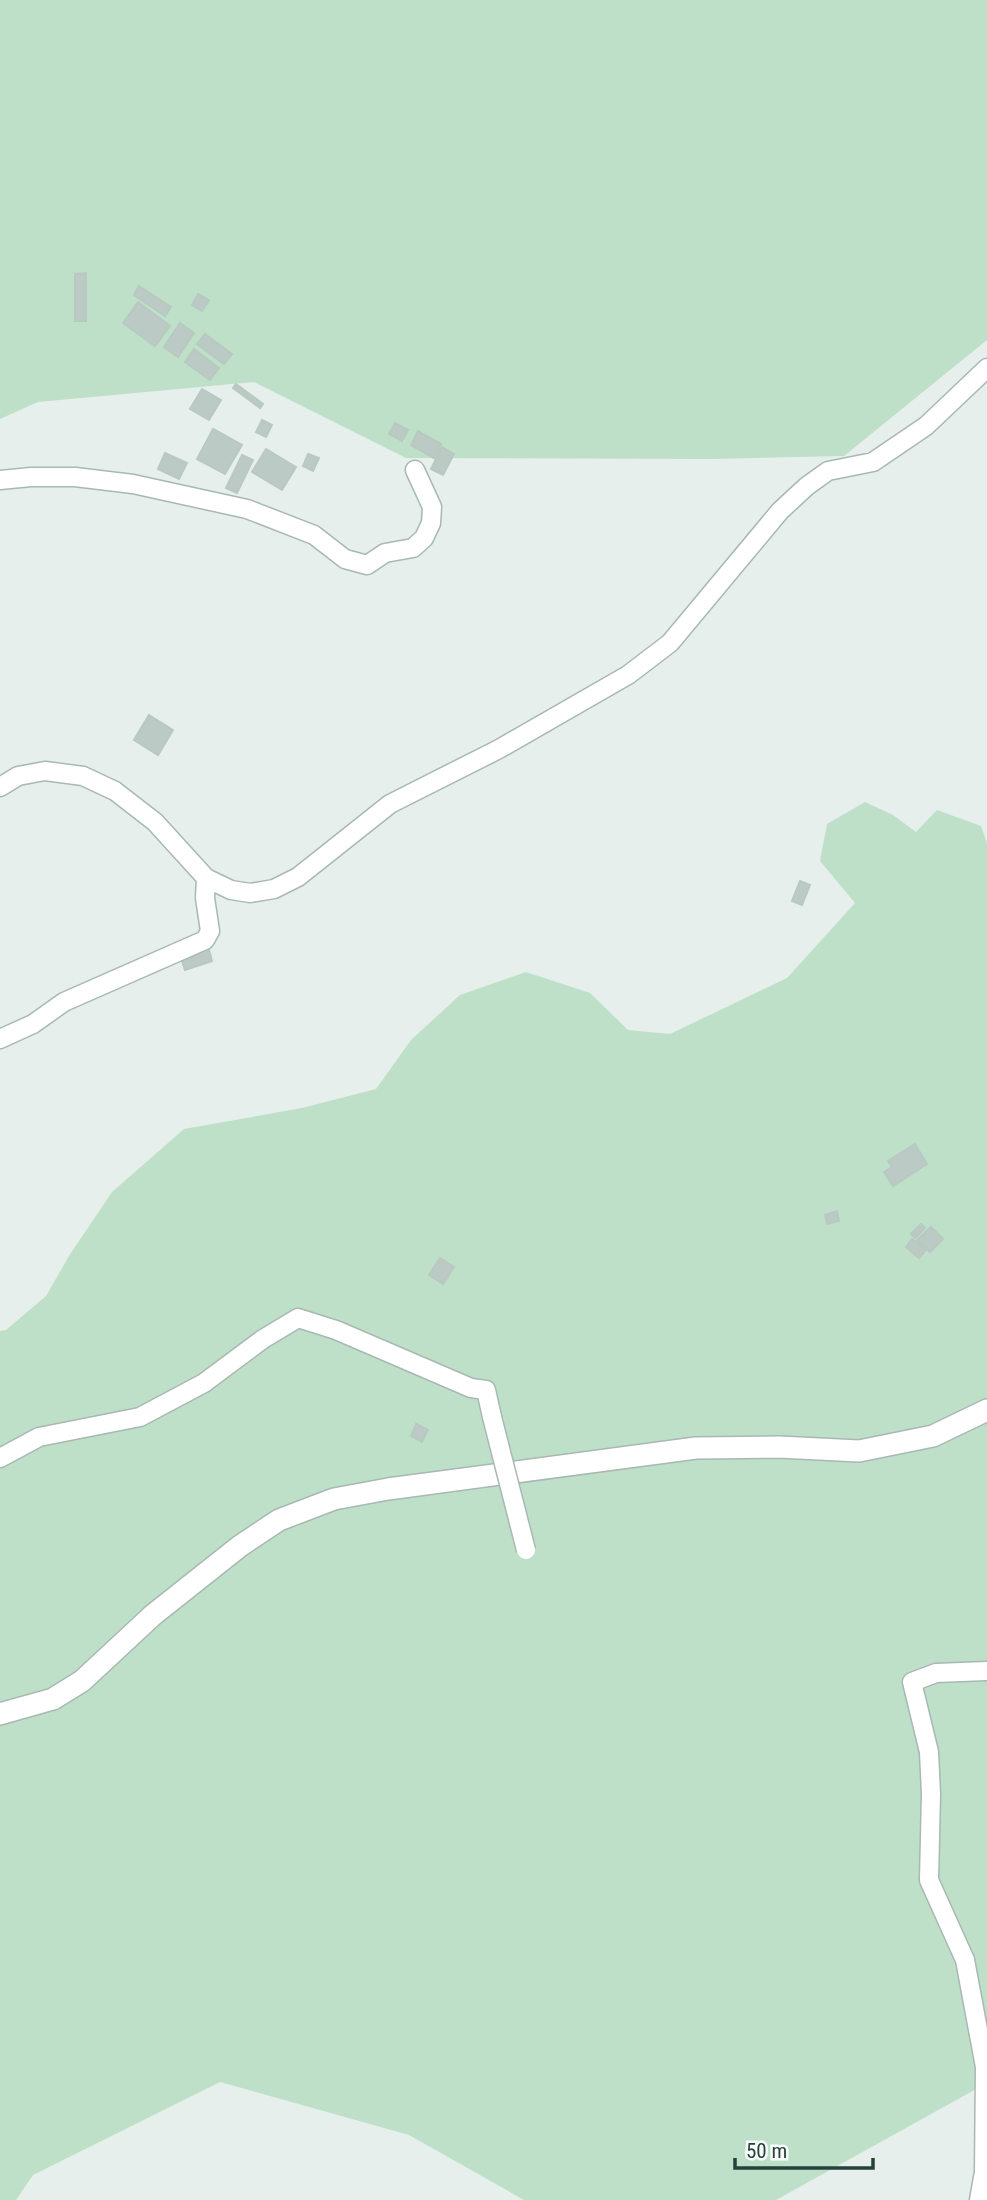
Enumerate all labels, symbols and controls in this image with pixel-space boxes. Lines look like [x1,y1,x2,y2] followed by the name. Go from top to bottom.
[735,2126,873,2170] scale bar
[746,2139,787,2163] text: 50 m

